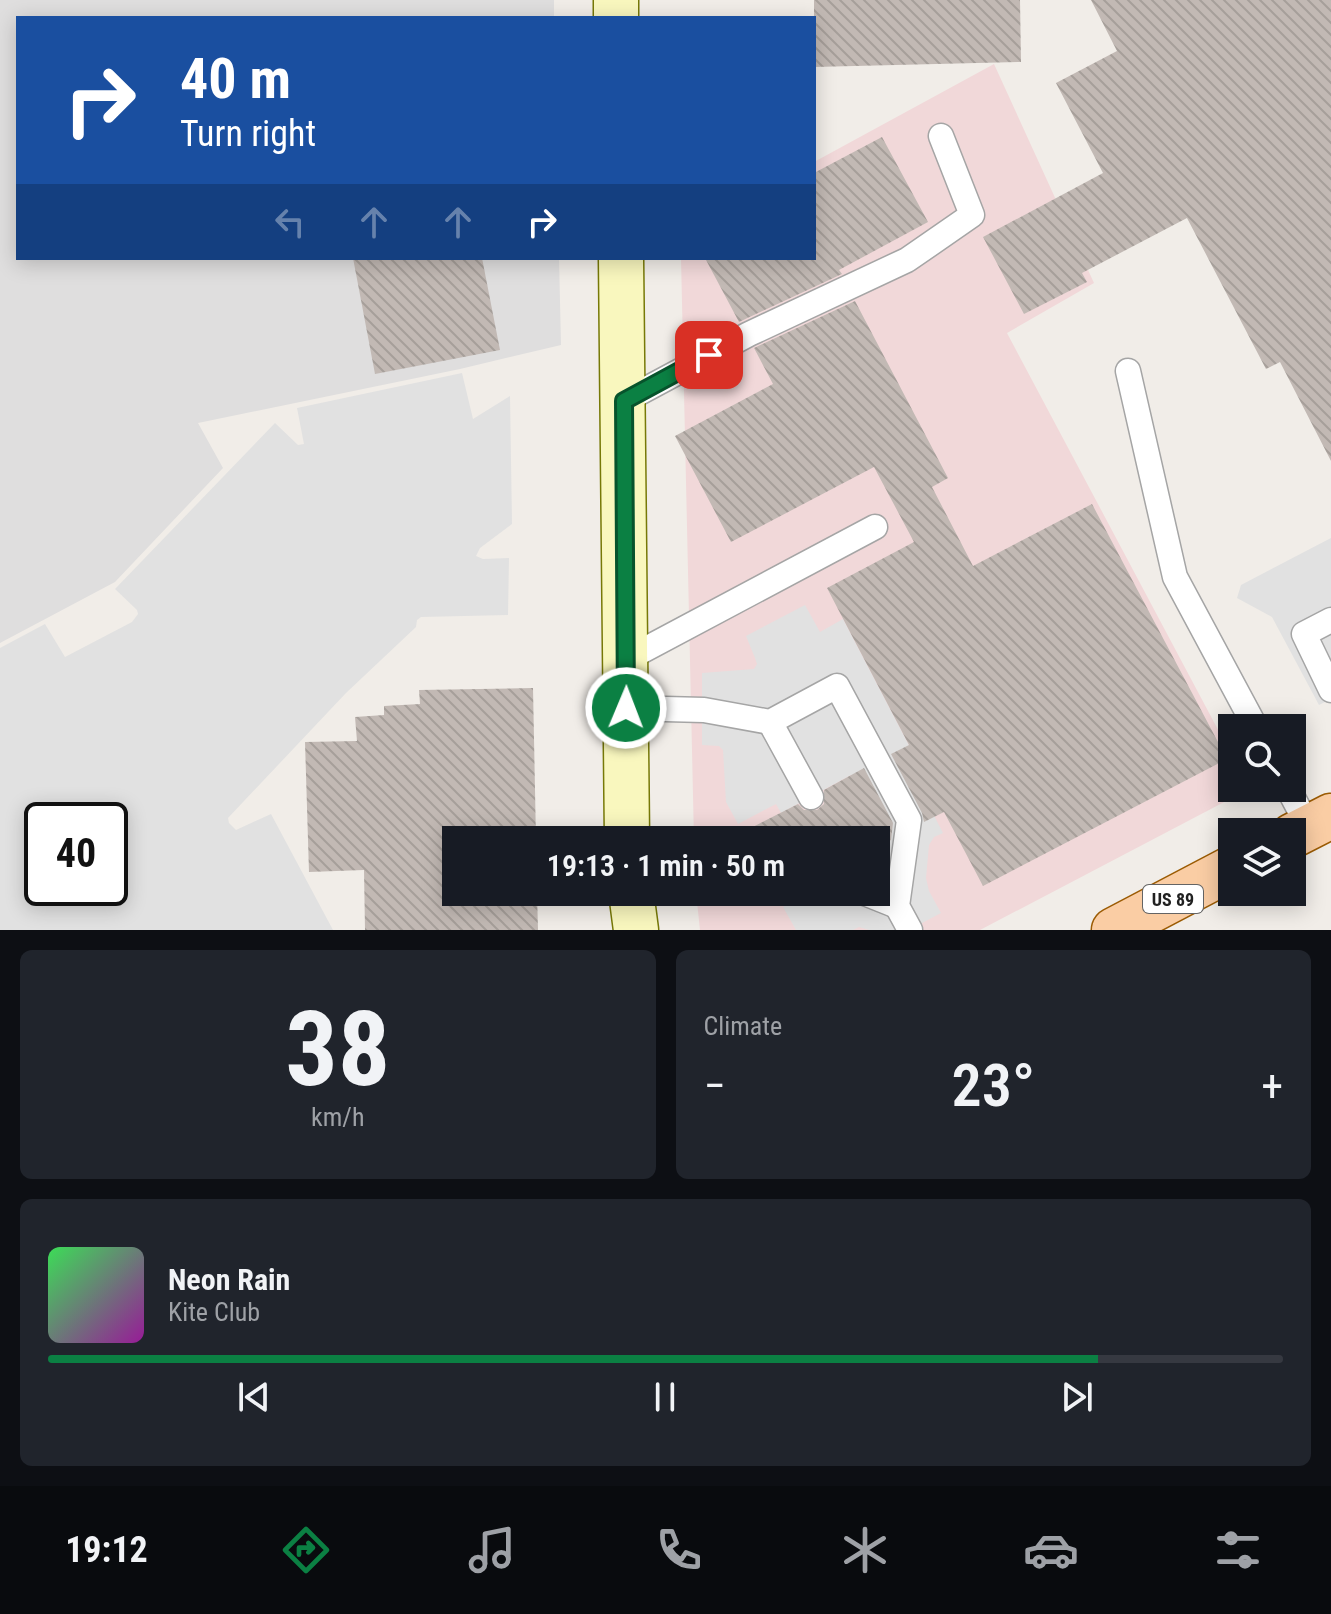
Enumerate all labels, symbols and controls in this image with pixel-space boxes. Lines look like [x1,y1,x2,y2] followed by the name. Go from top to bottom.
[180,46,291,112] text: 40 m
[48,48,152,152] icon: right
[180,113,316,155] text: Turn right
[268,200,312,244] icon: left
[352,200,396,244] icon: ahead
[436,200,480,244] icon: ahead
[520,200,564,244] icon: right
[675,321,743,389] pin
[687,333,731,377] icon: arrive
[584,666,668,750] position arrow
[1218,714,1306,906] map controls
[1218,714,1306,802] button: search
[24,802,128,906] speed limit sign: 40
[1218,818,1306,906] button: layers
[547,848,785,883] text: 19:13 · 1 min · 50 m
[1143,885,1203,913] road number: US 89
[285,989,390,1110] text: 38
[704,1011,782,1041] text: Climate
[952,1050,1035,1121] text: 23°
[704,1060,726,1112] text: −
[1261,1060,1283,1112] text: +
[311,1102,365,1132] text: km/h
[168,1262,290,1297] text: Neon Rain
[168,1297,260,1327] text: Kite Club
[232,1375,276,1419] icon: previous
[643,1375,687,1419] icon: pause
[1055,1375,1099,1419] icon: next
[278,1522,334,1578] icon: directions
[464,1522,520,1578] icon: music
[651,1522,707,1578] icon: phone
[837,1522,893,1578] icon: climate
[1023,1522,1079,1578] icon: car
[1210,1522,1266,1578] icon: filters
[65,1529,148,1571] text: 19:12

